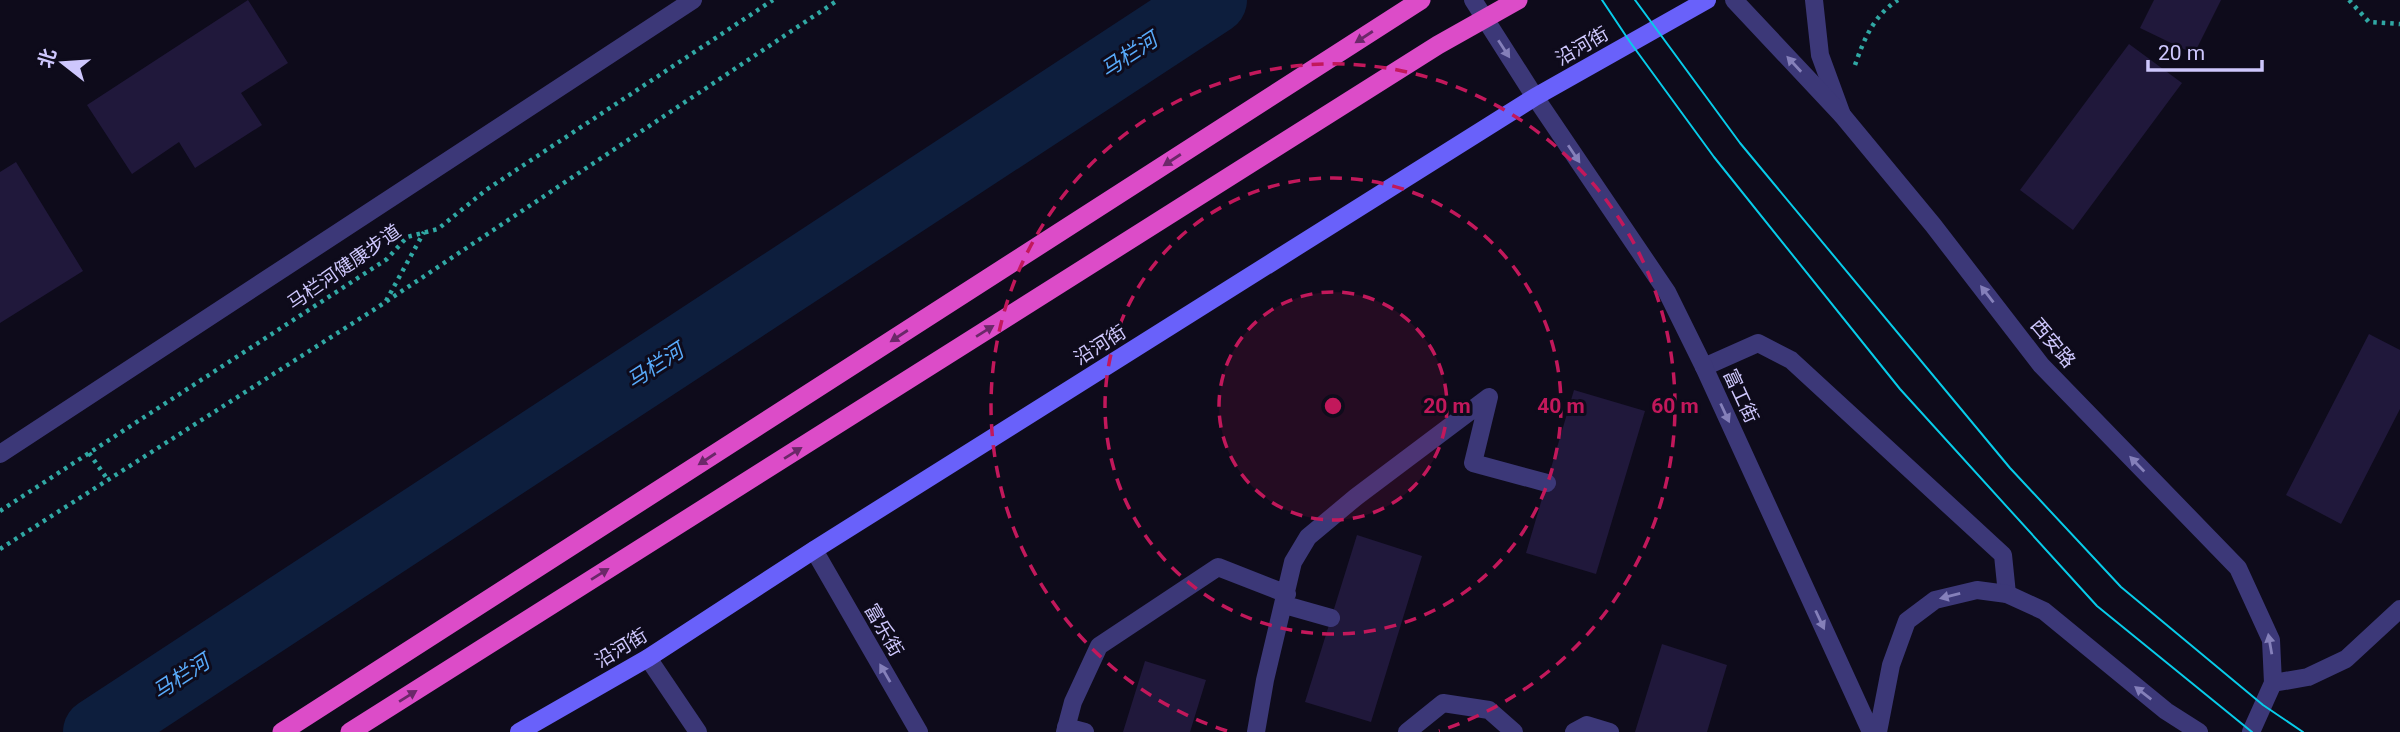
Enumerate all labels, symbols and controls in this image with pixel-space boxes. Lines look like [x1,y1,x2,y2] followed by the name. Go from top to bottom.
[1552,22,1612,70] street label: 沿河街
[1096,26,1165,82] water label: 马栏河
[28,28,98,98] north arrow
[2148,28,2262,72] scale bar
[1354,30,1374,43] one-way arrow
[1498,39,1511,58] one-way arrow
[2158,41,2205,65] text: 20 m
[33,46,61,71] text: 北
[1786,56,1802,73] one-way arrow
[1567,144,1580,164] one-way arrow
[1163,153,1182,166] one-way arrow
[283,219,405,315] street label: 马栏河健康步道
[1979,286,1994,304] one-way arrow
[2026,314,2080,372] street label: 西安路
[1070,320,1130,370] street label: 沿河街
[975,325,995,338] one-way arrow
[889,329,908,342] one-way arrow
[622,337,691,393] water label: 马栏河
[1719,365,1763,427] street label: 富工街
[1321,394,1345,418] centre of rings
[1423,394,1471,418] text: 20 m
[1537,394,1585,418] text: 40 m
[1651,394,1699,418] text: 60 m
[1719,403,1731,423] one-way arrow
[783,446,802,459] one-way arrow
[698,452,717,465] one-way arrow
[2129,456,2146,473] one-way arrow
[591,568,610,581] one-way arrow
[1939,591,1961,602] one-way arrow
[860,600,908,660] street label: 富乐街
[1814,610,1826,630] one-way arrow
[591,623,651,673] street label: 沿河街
[2264,633,2275,655] one-way arrow
[148,648,217,704] water label: 马栏河
[879,663,891,683] one-way arrow
[2135,685,2153,700] one-way arrow
[398,689,418,702] one-way arrow

